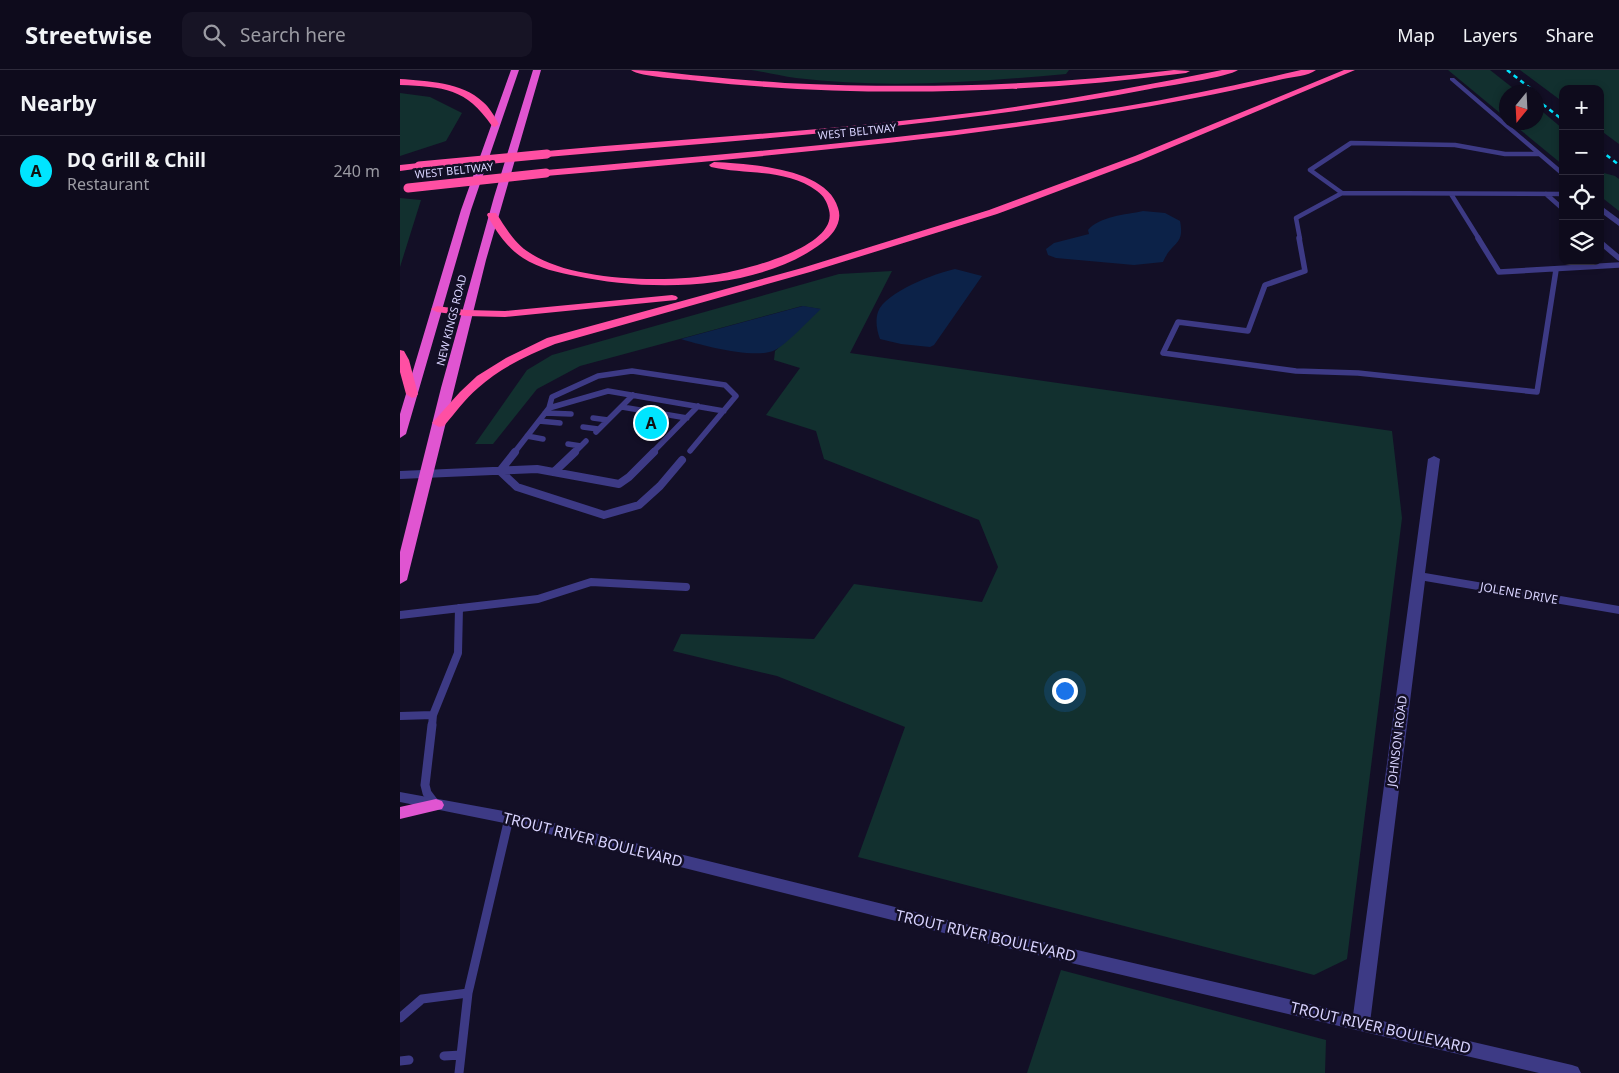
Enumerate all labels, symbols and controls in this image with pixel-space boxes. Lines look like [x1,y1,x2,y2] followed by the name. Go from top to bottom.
[182,12,532,57] search box
[25,18,152,51] text: Streetwise
[200,21,228,49] icon: search
[240,22,346,48] text: Search here
[1397,23,1435,47] text: Map
[1463,23,1518,47] text: Layers
[1546,23,1594,47] text: Share
[1499,85,1544,130] north arrow
[1559,85,1604,265] map controls
[1559,85,1604,130] button: +
[20,89,96,117] text: Nearby
[817,119,898,143] street label: WEST BELTWAY
[1559,130,1604,175] button: −
[67,147,206,173] text: DQ Grill & Chill
[414,158,495,182] street label: WEST BELTWAY
[30,160,42,182] text: A
[333,160,380,182] text: 240 m
[67,173,149,195] text: Restaurant
[1559,175,1604,220] button: locate
[1559,220,1604,265] button: layers
[432,273,470,367] street label: NEW KINGS ROAD
[635,404,667,442] pin: A
[1478,578,1559,608] street label: JOLENE DRIVE
[1052,678,1078,704] your location
[1383,694,1411,789] street label: JOHNSON ROAD
[501,807,685,871] street label: TROUT RIVER BOULEVARD
[894,905,1078,966] street label: TROUT RIVER BOULEVARD
[1289,997,1473,1058] street label: TROUT RIVER BOULEVARD

